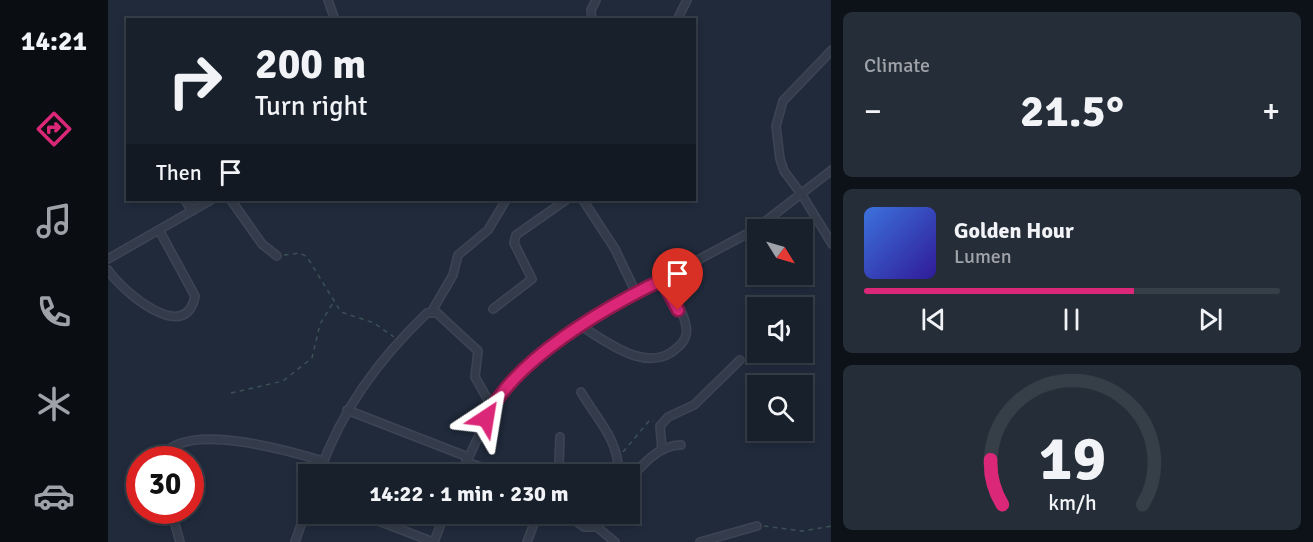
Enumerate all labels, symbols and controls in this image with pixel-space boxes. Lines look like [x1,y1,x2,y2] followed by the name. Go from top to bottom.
[21,25,87,58] text: 14:21
[255,39,366,90] text: 200 m
[156,42,234,120] icon: right
[864,53,930,78] text: Climate
[1020,84,1124,139] text: 21.5°
[255,90,368,123] text: Turn right
[864,91,882,132] text: −
[1262,91,1280,132] text: +
[33,108,75,150] icon: directions
[214,156,247,189] icon: arrive
[156,159,202,186] text: Then
[33,200,75,242] icon: music
[954,217,1074,244] text: Golden Hour
[747,219,813,285] north arrow
[747,219,813,441] map controls
[954,244,1012,269] text: Lumen
[652,248,703,310] pin
[661,257,694,290] icon: arrive
[33,291,75,333] icon: phone
[747,297,813,363] button: sound
[917,303,950,336] icon: previous
[1055,303,1088,336] icon: pause
[1194,303,1227,336] icon: next
[747,375,813,441] button: search
[33,383,75,425] icon: climate
[454,386,518,450] position arrow
[1038,420,1106,497] text: 19
[126,446,204,524] speed limit sign: 30
[33,475,75,517] icon: car
[369,480,569,507] text: 14:22 · 1 min · 230 m
[1048,490,1096,516] text: km/h

